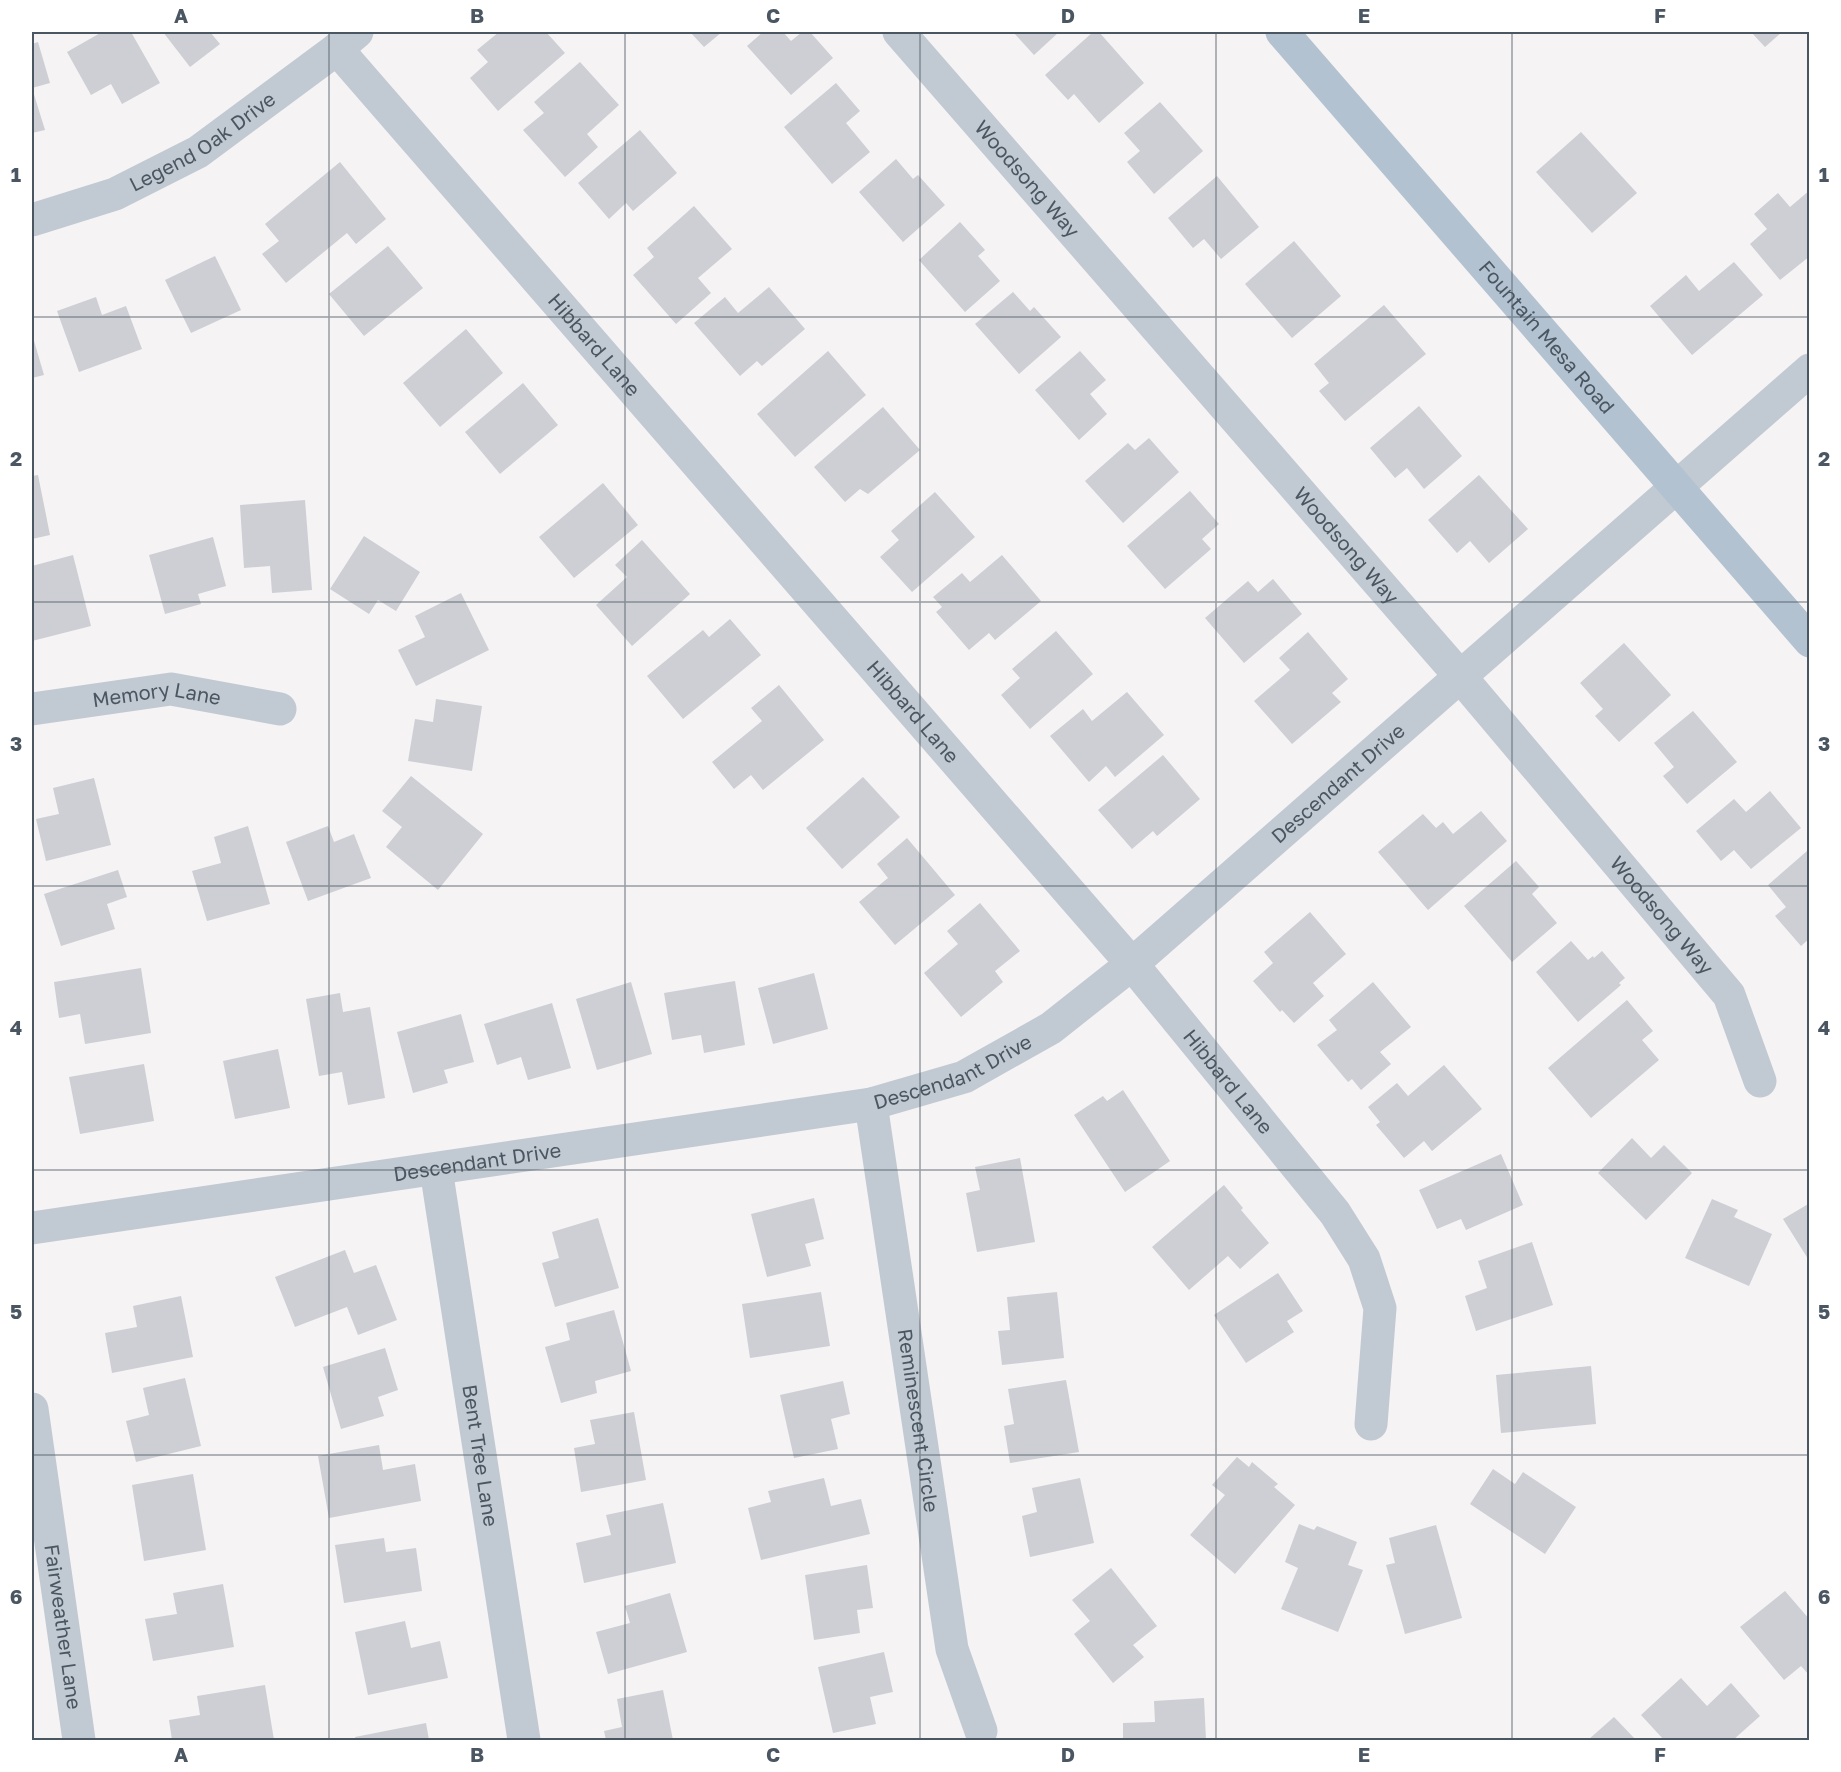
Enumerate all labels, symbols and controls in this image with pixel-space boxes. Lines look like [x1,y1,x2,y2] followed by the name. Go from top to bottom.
[174,3,188,27] text: A
[470,3,484,27] text: B
[766,3,780,27] text: C
[1061,3,1075,27] text: D
[1358,3,1370,27] text: E
[1654,3,1666,27] text: F
[125,86,279,196] street label: Legend Oak Drive
[970,115,1085,242] street label: Woodsong Way
[11,162,21,186] text: 1
[1819,162,1829,186] text: 1
[1475,255,1620,418] street label: Fountain Mesa Road
[544,288,646,401] street label: Hibbard Lane
[10,446,22,470] text: 2
[1818,446,1830,470] text: 2
[1290,481,1404,608] street label: Woodsong Way
[862,655,965,767] street label: Hibbard Lane
[91,676,223,711] street label: Memory Lane
[1266,718,1409,848] street label: Descendant Drive
[10,731,22,755] text: 3
[1818,731,1830,755] text: 3
[1606,851,1719,979] street label: Woodsong Way
[10,1015,22,1039] text: 4
[1818,1015,1830,1039] text: 4
[1179,1024,1279,1138] street label: Hibbard Lane
[870,1029,1035,1114] street label: Descendant Drive
[391,1137,563,1185] street label: Descendant Drive
[10,1299,22,1323] text: 5
[1818,1299,1830,1323] text: 5
[894,1327,945,1514] street label: Reminescent Circle
[458,1383,504,1528] street label: Bent Tree Lane
[40,1542,88,1711] street label: Fairweather Lane
[10,1584,22,1608] text: 6
[1818,1584,1830,1608] text: 6
[174,1742,188,1766] text: A
[470,1742,484,1766] text: B
[766,1742,780,1766] text: C
[1061,1742,1075,1766] text: D
[1358,1742,1370,1766] text: E
[1654,1742,1666,1766] text: F

